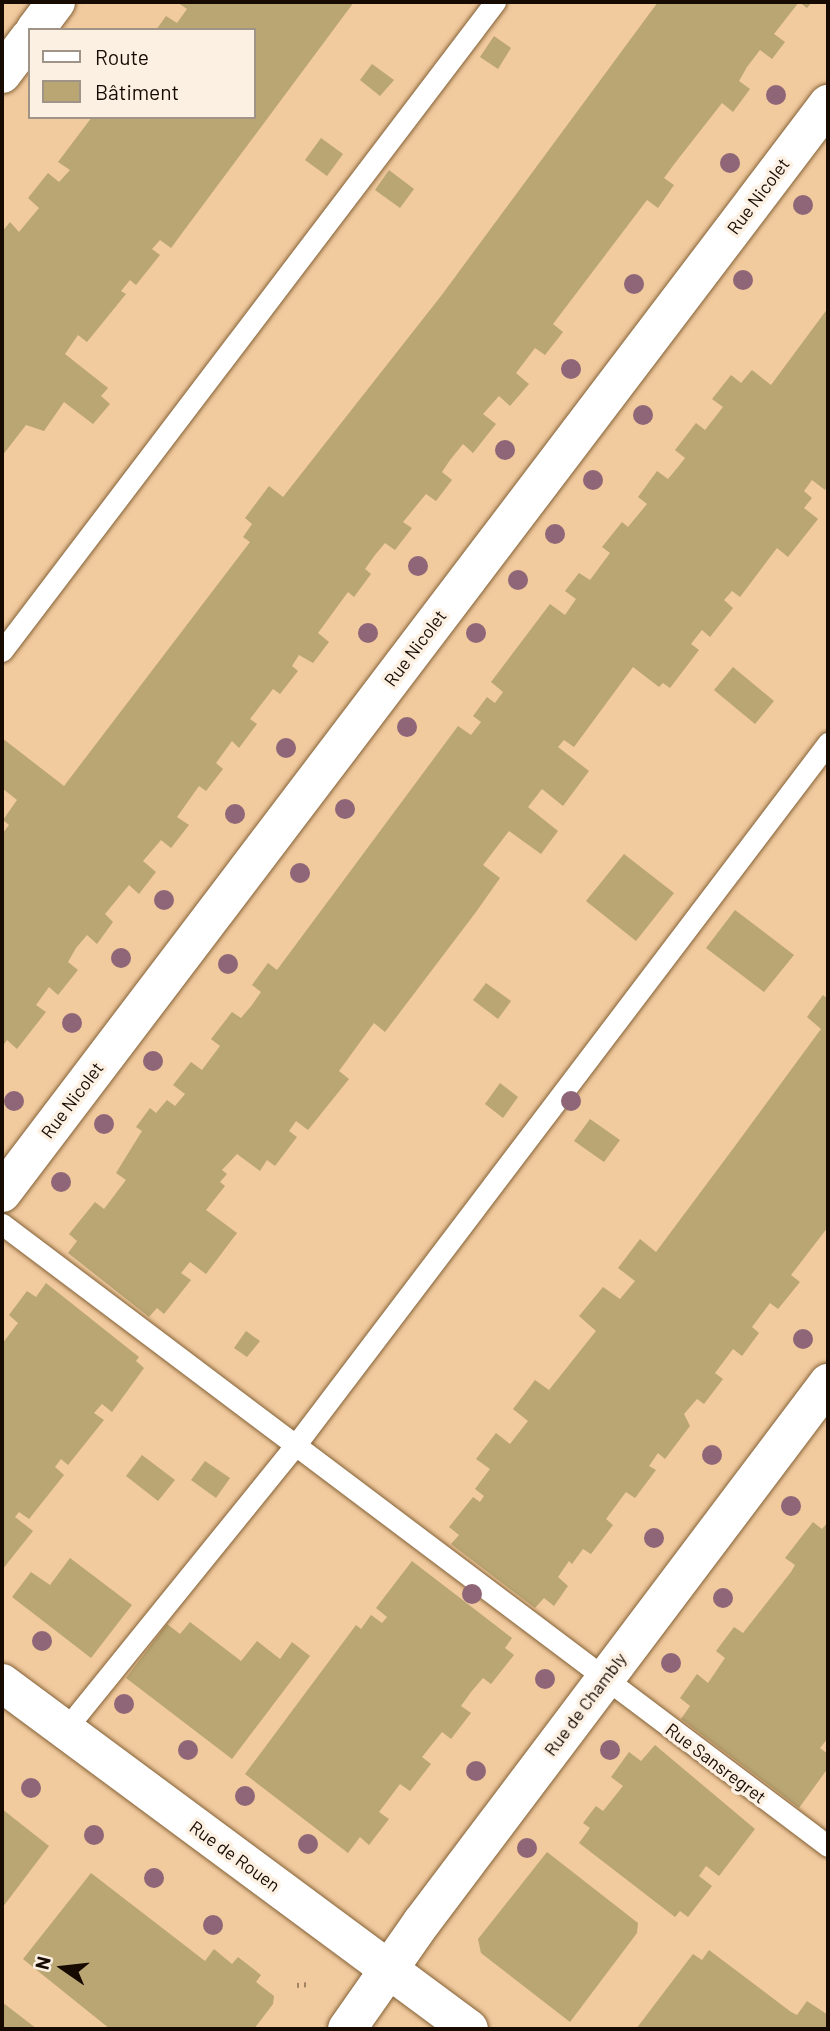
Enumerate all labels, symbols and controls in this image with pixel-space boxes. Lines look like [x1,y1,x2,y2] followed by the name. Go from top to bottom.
[28,28,256,119] legend
[95,44,149,69] text: Route
[95,79,179,104] text: Bâtiment
[722,154,794,238] street label: Rue Nicolet
[379,606,451,690] street label: Rue Nicolet
[36,1058,108,1142] street label: Rue Nicolet
[539,1648,631,1760] street label: Rue de Chambly
[662,1718,770,1808] street label: Rue Sansregret
[186,1816,284,1896] street label: Rue de Rouen
[28,1933,98,2003] north arrow
[29,1954,55,1972] text: N

